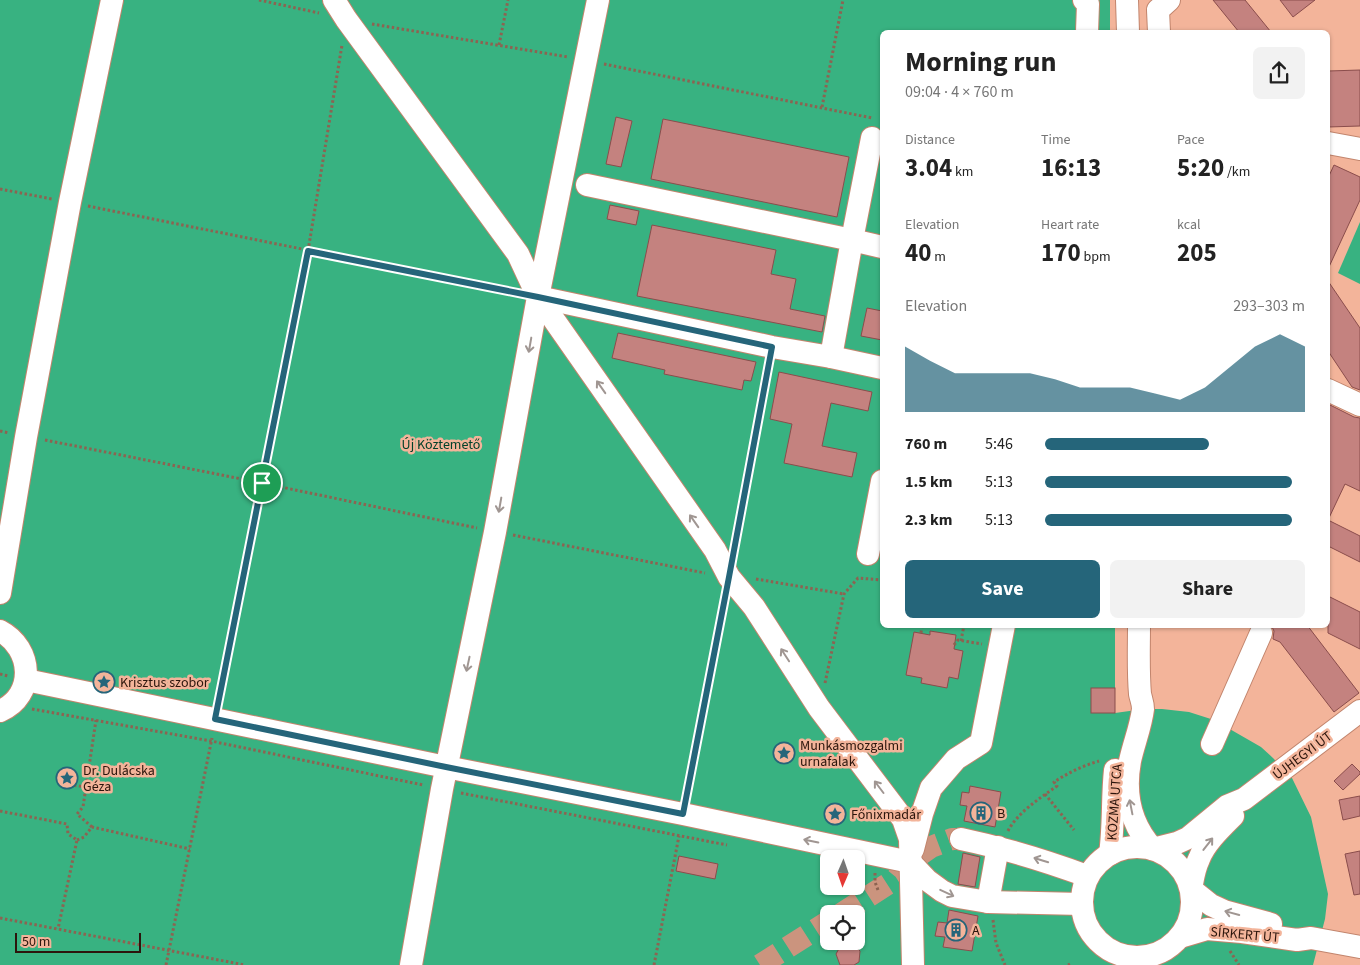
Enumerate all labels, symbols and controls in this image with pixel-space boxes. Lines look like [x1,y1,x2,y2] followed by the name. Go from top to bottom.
[905,42,1056,82] text: Morning run
[1253,47,1305,99] button: share
[905,81,1014,103] text: 09:04 · 4 × 760 m
[905,130,955,150] text: Distance
[1041,130,1071,150] text: Time
[1177,130,1204,150] text: Pace
[905,150,952,186] text: 3.04
[1041,150,1101,186] text: 16:13
[1177,150,1224,186] text: 5:20
[952,162,973,182] text: km
[1224,162,1250,182] text: /km
[905,215,960,235] text: Elevation
[1041,215,1099,235] text: Heart rate
[1177,215,1201,235] text: kcal
[905,235,931,271] text: 40
[1041,235,1081,271] text: 170
[1177,235,1217,271] text: 205
[931,247,946,267] text: m
[1081,247,1111,267] text: bpm
[905,295,967,317] text: Elevation
[1233,295,1305,317] text: 293–303 m
[524,336,534,352] one-way arrow
[596,381,606,395] one-way arrow
[905,433,947,455] text: 760 m
[985,433,1013,455] text: 5:46
[402,435,480,455] park label: Új Köztemető
[241,462,283,504] pin
[248,469,276,497] icon: arrive
[905,471,952,493] text: 1.5 km
[985,471,1013,493] text: 5:13
[495,496,505,512] one-way arrow
[905,509,952,531] text: 2.3 km
[985,509,1013,531] text: 5:13
[689,514,699,528] one-way arrow
[905,560,1100,618] button: Save
[1110,560,1305,618] button: Share
[780,649,790,663] one-way arrow
[463,655,472,671] one-way arrow
[92,670,116,694] place icon: Krisztus szobor
[120,673,209,693] place label: Krisztus szobor
[1269,726,1337,785] street label: ÚJHEGYI ÚT
[800,736,903,772] place label: Munkásmozgalmi urnafalak
[772,741,796,765] place icon: Munkásmozgalmi urnafalak
[83,761,155,797] place label: Dr. Dulácska Géza
[1102,763,1128,841] street label: KOZMA UTCA
[55,766,79,790] place icon: Dr. Dulácska Géza
[874,781,885,794] one-way arrow
[1125,799,1135,815] one-way arrow
[969,801,993,825] building icon: B
[823,802,847,826] place icon: Főnixmadár
[997,804,1005,824] place label: B
[851,805,921,825] place label: Főnixmadár
[803,836,819,845] one-way arrow
[1202,838,1213,851] one-way arrow
[820,850,865,895] north arrow
[820,850,865,950] map controls
[1034,855,1050,864] one-way arrow
[940,888,955,898] one-way arrow
[820,905,865,950] button: locate
[1224,908,1240,918] one-way arrow
[944,918,968,942] building icon: A
[972,921,980,941] place label: A
[1210,922,1281,948] street label: SÍRKERT ÚT
[15,930,141,953] scale bar
[22,932,50,952] text: 50 m

